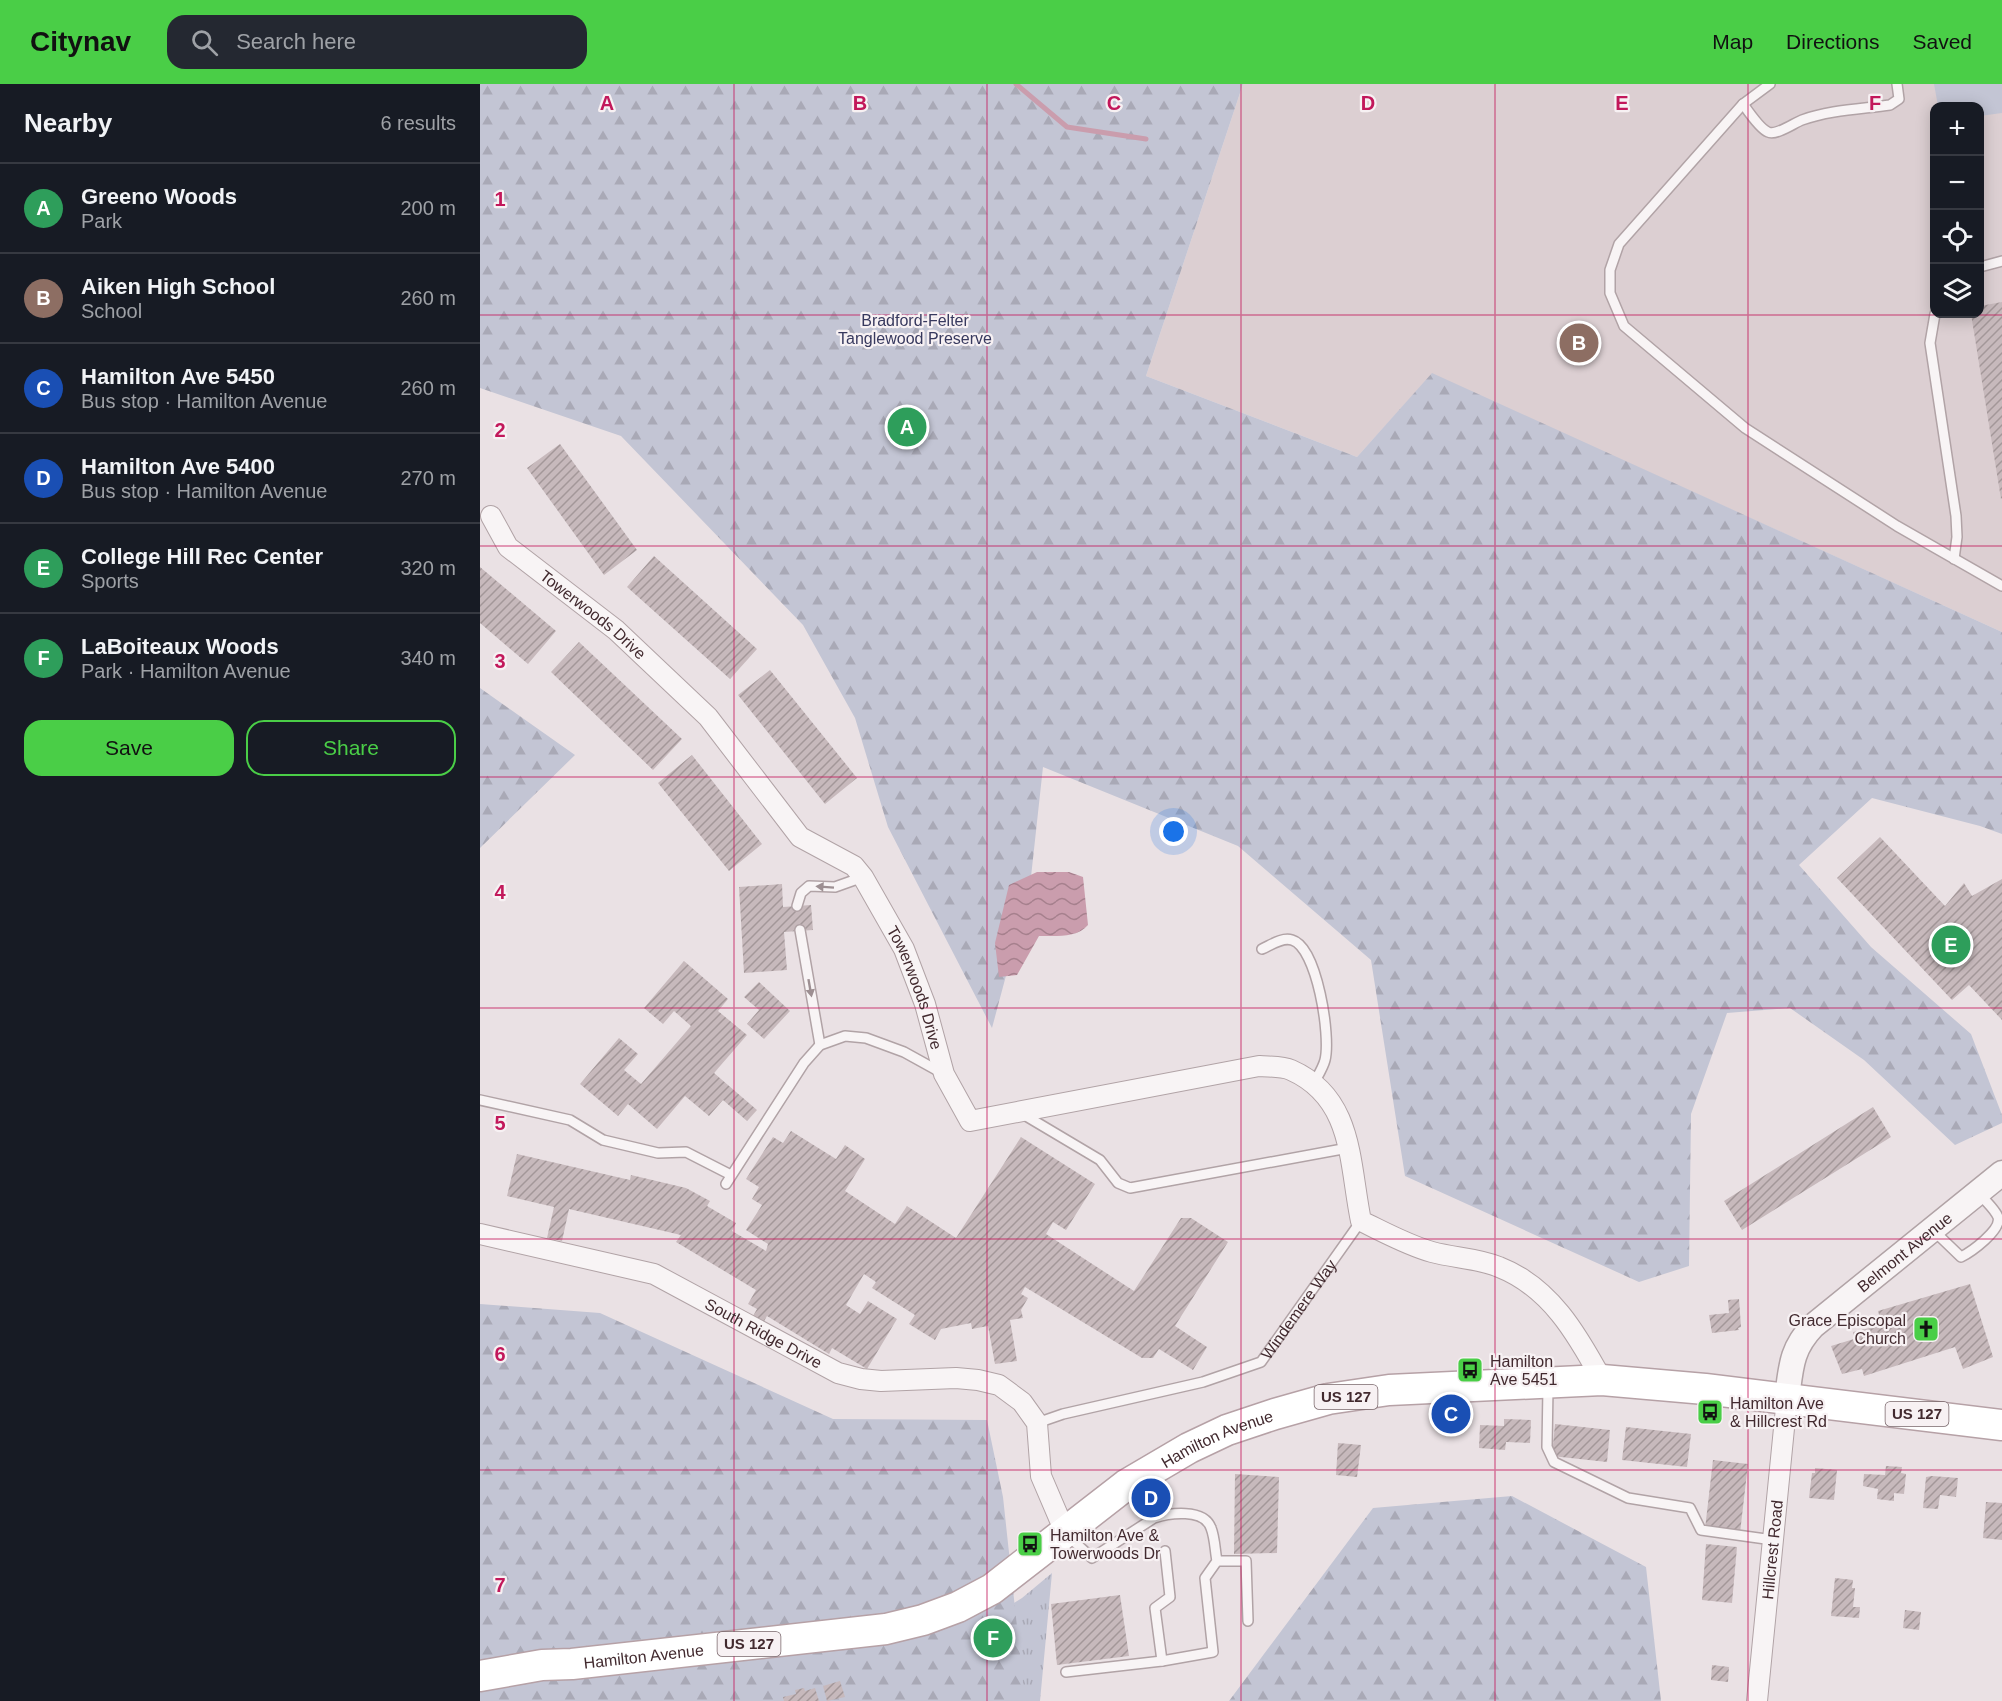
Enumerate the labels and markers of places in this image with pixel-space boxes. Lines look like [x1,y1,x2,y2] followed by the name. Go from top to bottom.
[1560,320,1598,366] pin: B
[888,404,926,450] pin: A
[1932,922,1970,968] pin: E
[1789,1312,1906,1347] place label: Grace Episcopal Church
[1911,1314,1941,1344] church icon: Grace Episcopal Church
[1490,1353,1557,1388] place label: Hamilton Ave 5451
[1455,1355,1485,1385] bus stop icon: Hamilton Ave 5451
[1432,1392,1470,1436] pin: C
[1730,1395,1827,1430] place label: Hamilton Ave & Hillcrest Rd
[1695,1397,1725,1427] bus stop icon: Hamilton Ave & Hillcrest Rd
[1132,1476,1170,1520] pin: D
[1050,1527,1161,1562] place label: Hamilton Ave & Towerwoods Dr
[1015,1529,1045,1559] bus stop icon: Hamilton Ave & Towerwoods Dr
[974,1616,1012,1660] pin: F

